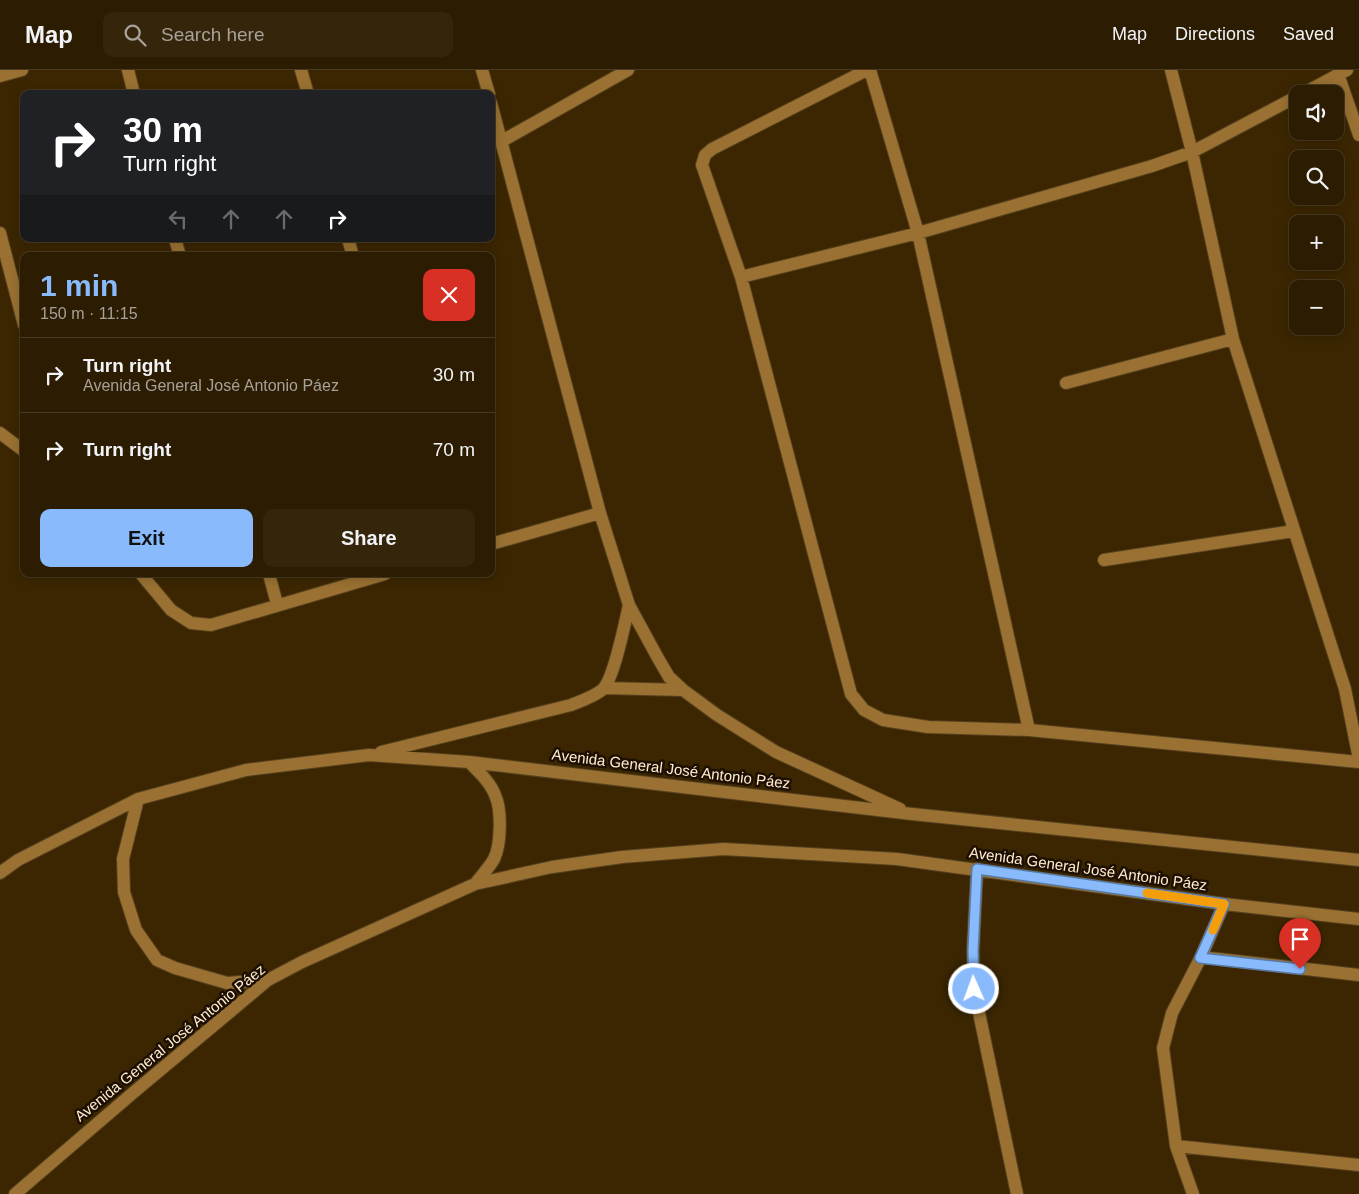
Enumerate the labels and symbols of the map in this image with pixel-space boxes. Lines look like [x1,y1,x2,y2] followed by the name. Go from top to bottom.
[551,745,791,792] street label: Avenida General José Antonio Páez
[968,843,1208,894] street label: Avenida General José Antonio Páez
[1279,918,1321,969] pin
[71,961,268,1125] street label: Avenida General José Antonio Páez
[947,962,999,1014] position arrow

